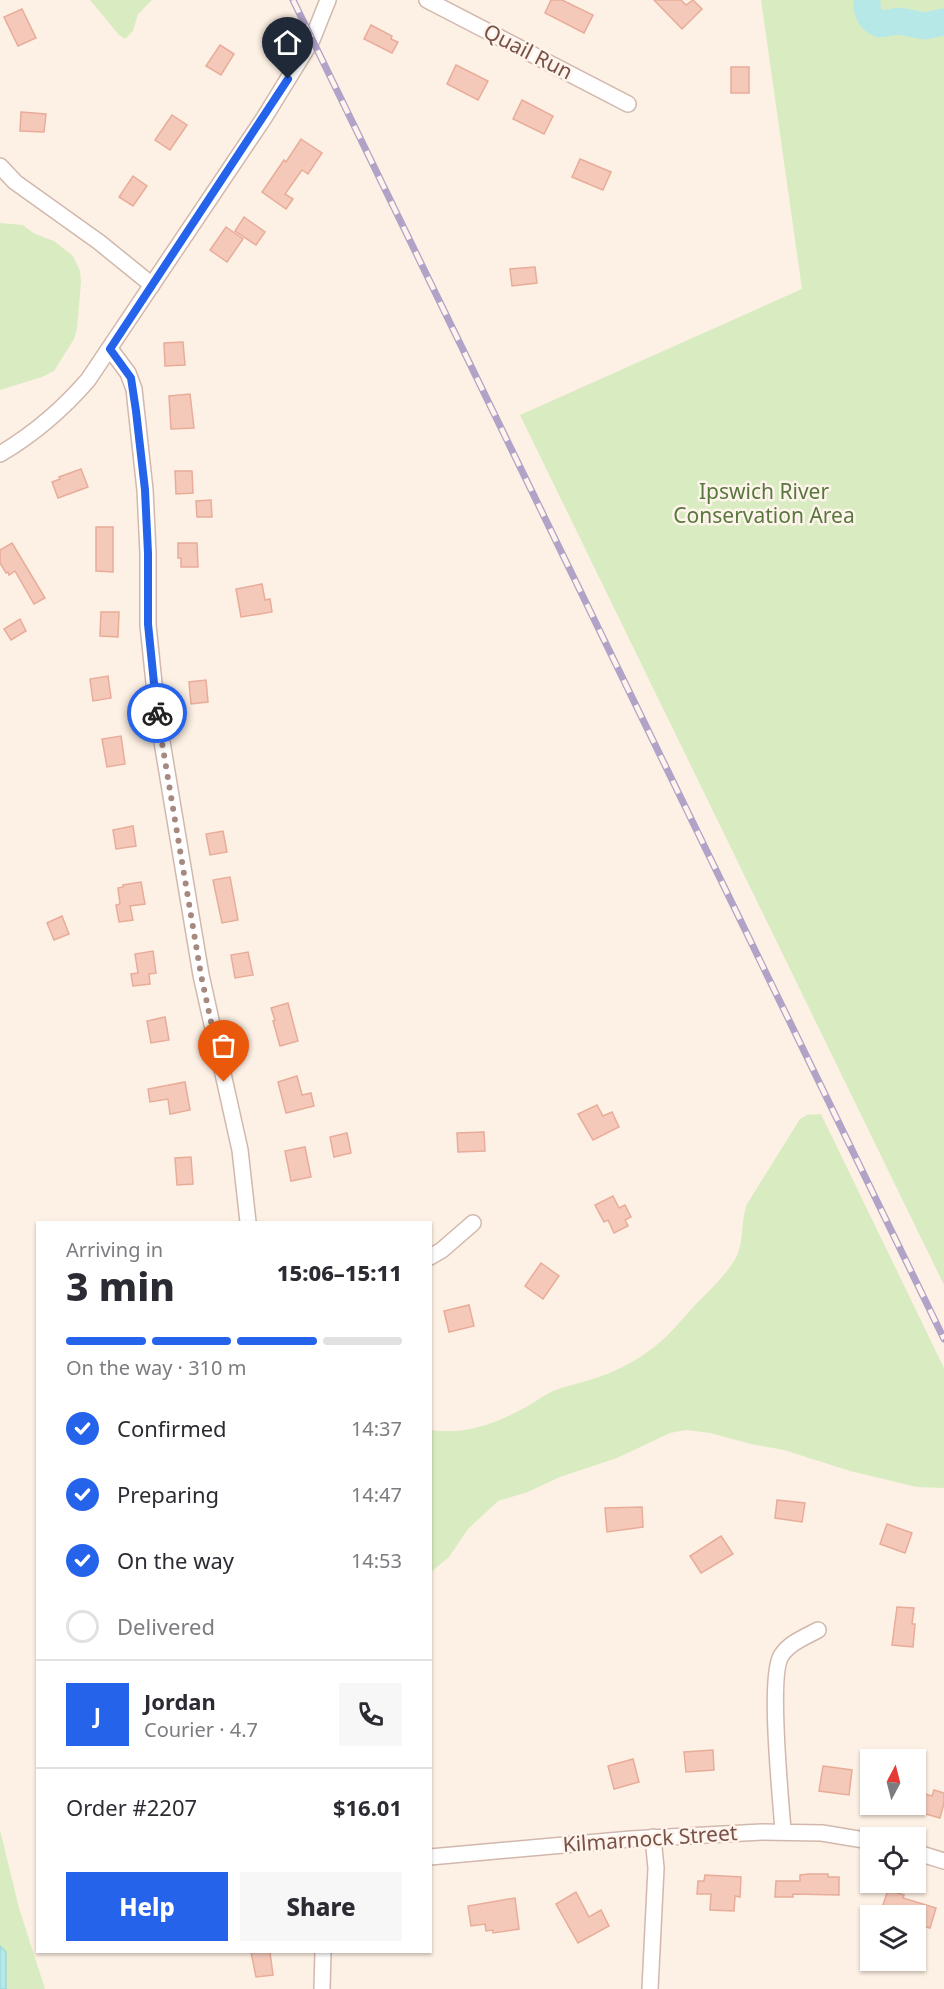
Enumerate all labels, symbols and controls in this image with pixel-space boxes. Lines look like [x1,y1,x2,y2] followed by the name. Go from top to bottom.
[262,17,313,79] pin
[479,17,578,85] street label: Quail Run
[271,26,304,59] icon: home
[673,477,855,529] park label: Ipswich River Conservation Area
[127,683,187,743] courier
[141,697,174,730] icon: bike
[198,1020,249,1082] pin
[207,1029,240,1062] icon: bag
[66,1236,163,1263] text: Arriving in
[277,1257,402,1287] text: 15:06–15:11
[66,1259,175,1312] text: 3 min
[66,1354,246,1381] text: On the way · 310 m
[66,1412,99,1445] icon: check
[117,1413,227,1443] text: Confirmed
[351,1415,402,1442] text: 14:37
[66,1478,99,1511] icon: check
[117,1479,219,1509] text: Preparing
[351,1481,402,1508] text: 14:47
[66,1544,99,1577] icon: check
[117,1545,234,1575] text: On the way
[351,1547,402,1574] text: 14:53
[117,1611,215,1641] text: Delivered
[339,1683,402,1746] button: phone
[144,1686,216,1716] text: Jordan
[94,1699,101,1729] text: J
[144,1716,258,1743] text: Courier · 4.7
[860,1749,926,1815] north arrow
[860,1749,926,1971] map controls
[66,1792,197,1822] text: Order #2207
[333,1792,402,1822] text: $16.01
[562,1818,739,1858] street label: Kilmarnock Street
[860,1827,926,1893] button: locate
[66,1872,228,1941] button: Help
[240,1872,402,1941] button: Share
[860,1905,926,1971] button: layers

